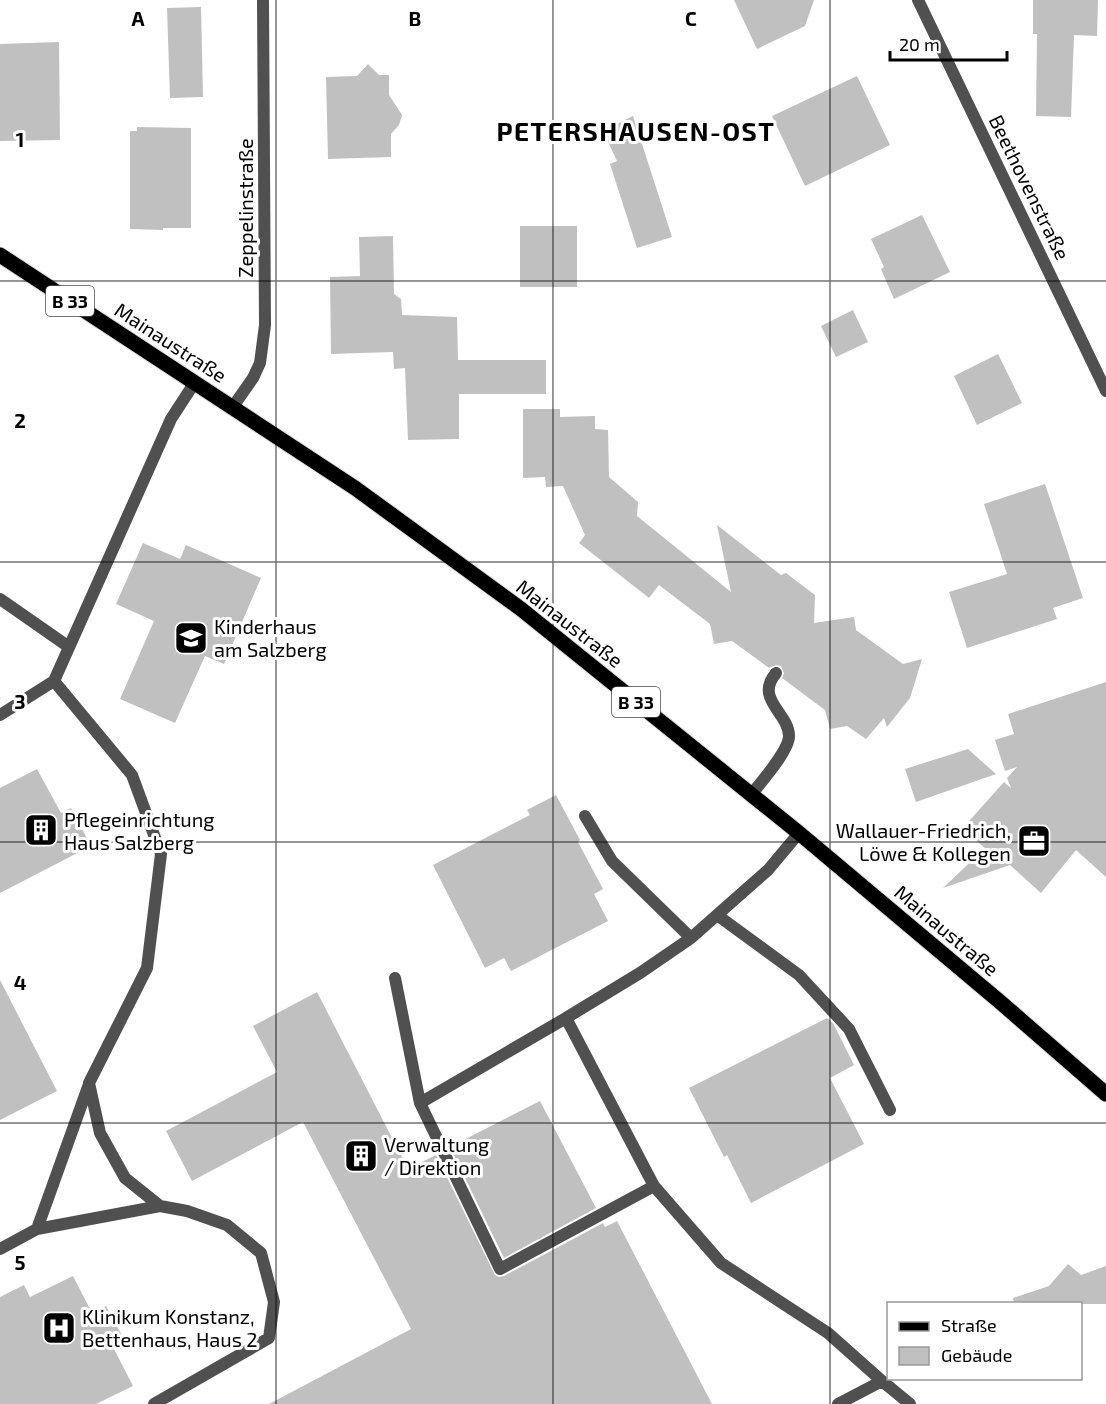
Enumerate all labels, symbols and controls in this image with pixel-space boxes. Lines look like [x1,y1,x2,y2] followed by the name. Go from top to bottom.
[131,6,145,30] text: A
[409,6,421,30] text: B
[685,6,697,30] text: C
[890,24,1007,62] scale bar
[899,33,940,55] text: 20 m
[985,111,1075,263] street label: Beethovenstraße
[496,115,776,146] district label: PETERSHAUSEN-OST
[16,127,24,151] text: 1
[233,138,257,278] street label: Zeppelinstraße
[46,286,94,316] road number: B 33
[111,297,231,387] street label: Mainaustraße
[14,408,26,432] text: 2
[512,574,628,672] street label: Mainaustraße
[214,614,327,661] place label: Kinderhaus am Salzberg
[173,620,209,656] school or university icon: Kinderhaus am Salzberg
[612,687,660,717] road number: B 33
[14,689,26,713] text: 3
[64,807,214,854] place label: Pflegeinrichtung Haus Salzberg
[23,812,59,848] building icon: Pflegeinrichtung Haus Salzberg
[836,818,1011,865] place label: Wallauer-Friedrich, Löwe & Kollegen
[1016,823,1052,859] office icon: Wallauer-Friedrich, Löwe & Kollegen
[890,880,1004,980] street label: Mainaustraße
[14,970,27,994] text: 4
[384,1132,489,1179] place label: Verwaltung / Direktion
[343,1138,379,1174] building icon: Verwaltung / Direktion
[14,1250,26,1274] text: 5
[887,1302,1082,1380] legend
[82,1304,258,1351] place label: Klinikum Konstanz, Bettenhaus, Haus 2
[41,1310,77,1346] hospital icon: Klinikum Konstanz, Bettenhaus, Haus 2
[941,1314,997,1336] text: Straße
[941,1344,1012,1366] text: Gebäude

